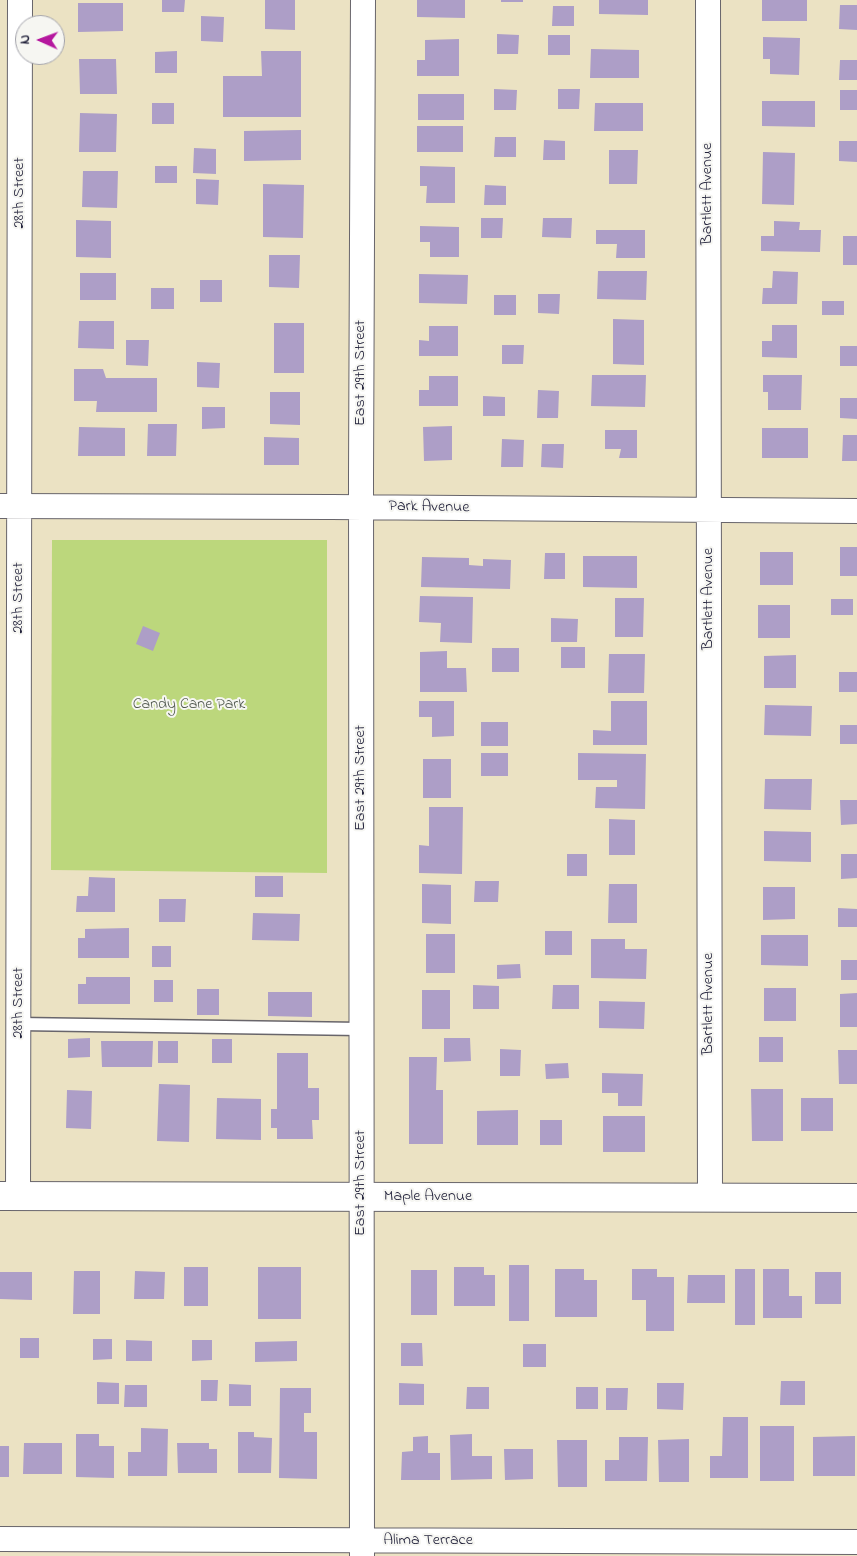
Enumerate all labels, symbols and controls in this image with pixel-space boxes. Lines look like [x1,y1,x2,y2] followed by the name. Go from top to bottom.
[15,15,65,65] north arrow
[15,34,36,45] text: N
[698,143,718,245] street label: Bartlett Avenue
[10,157,30,229] street label: 28th Street
[351,320,371,426] street label: East 29th Street
[388,498,470,518] street label: Park Avenue
[699,548,719,650] street label: Bartlett Avenue
[9,562,29,634] street label: 28th Street
[133,695,245,715] park label: Candy Cane Park
[351,725,371,831] street label: East 29th Street
[699,953,719,1055] street label: Bartlett Avenue
[9,967,29,1039] street label: 28th Street
[351,1130,371,1236] street label: East 29th Street
[384,1187,472,1207] street label: Maple Avenue
[383,1531,473,1551] street label: Alima Terrace

